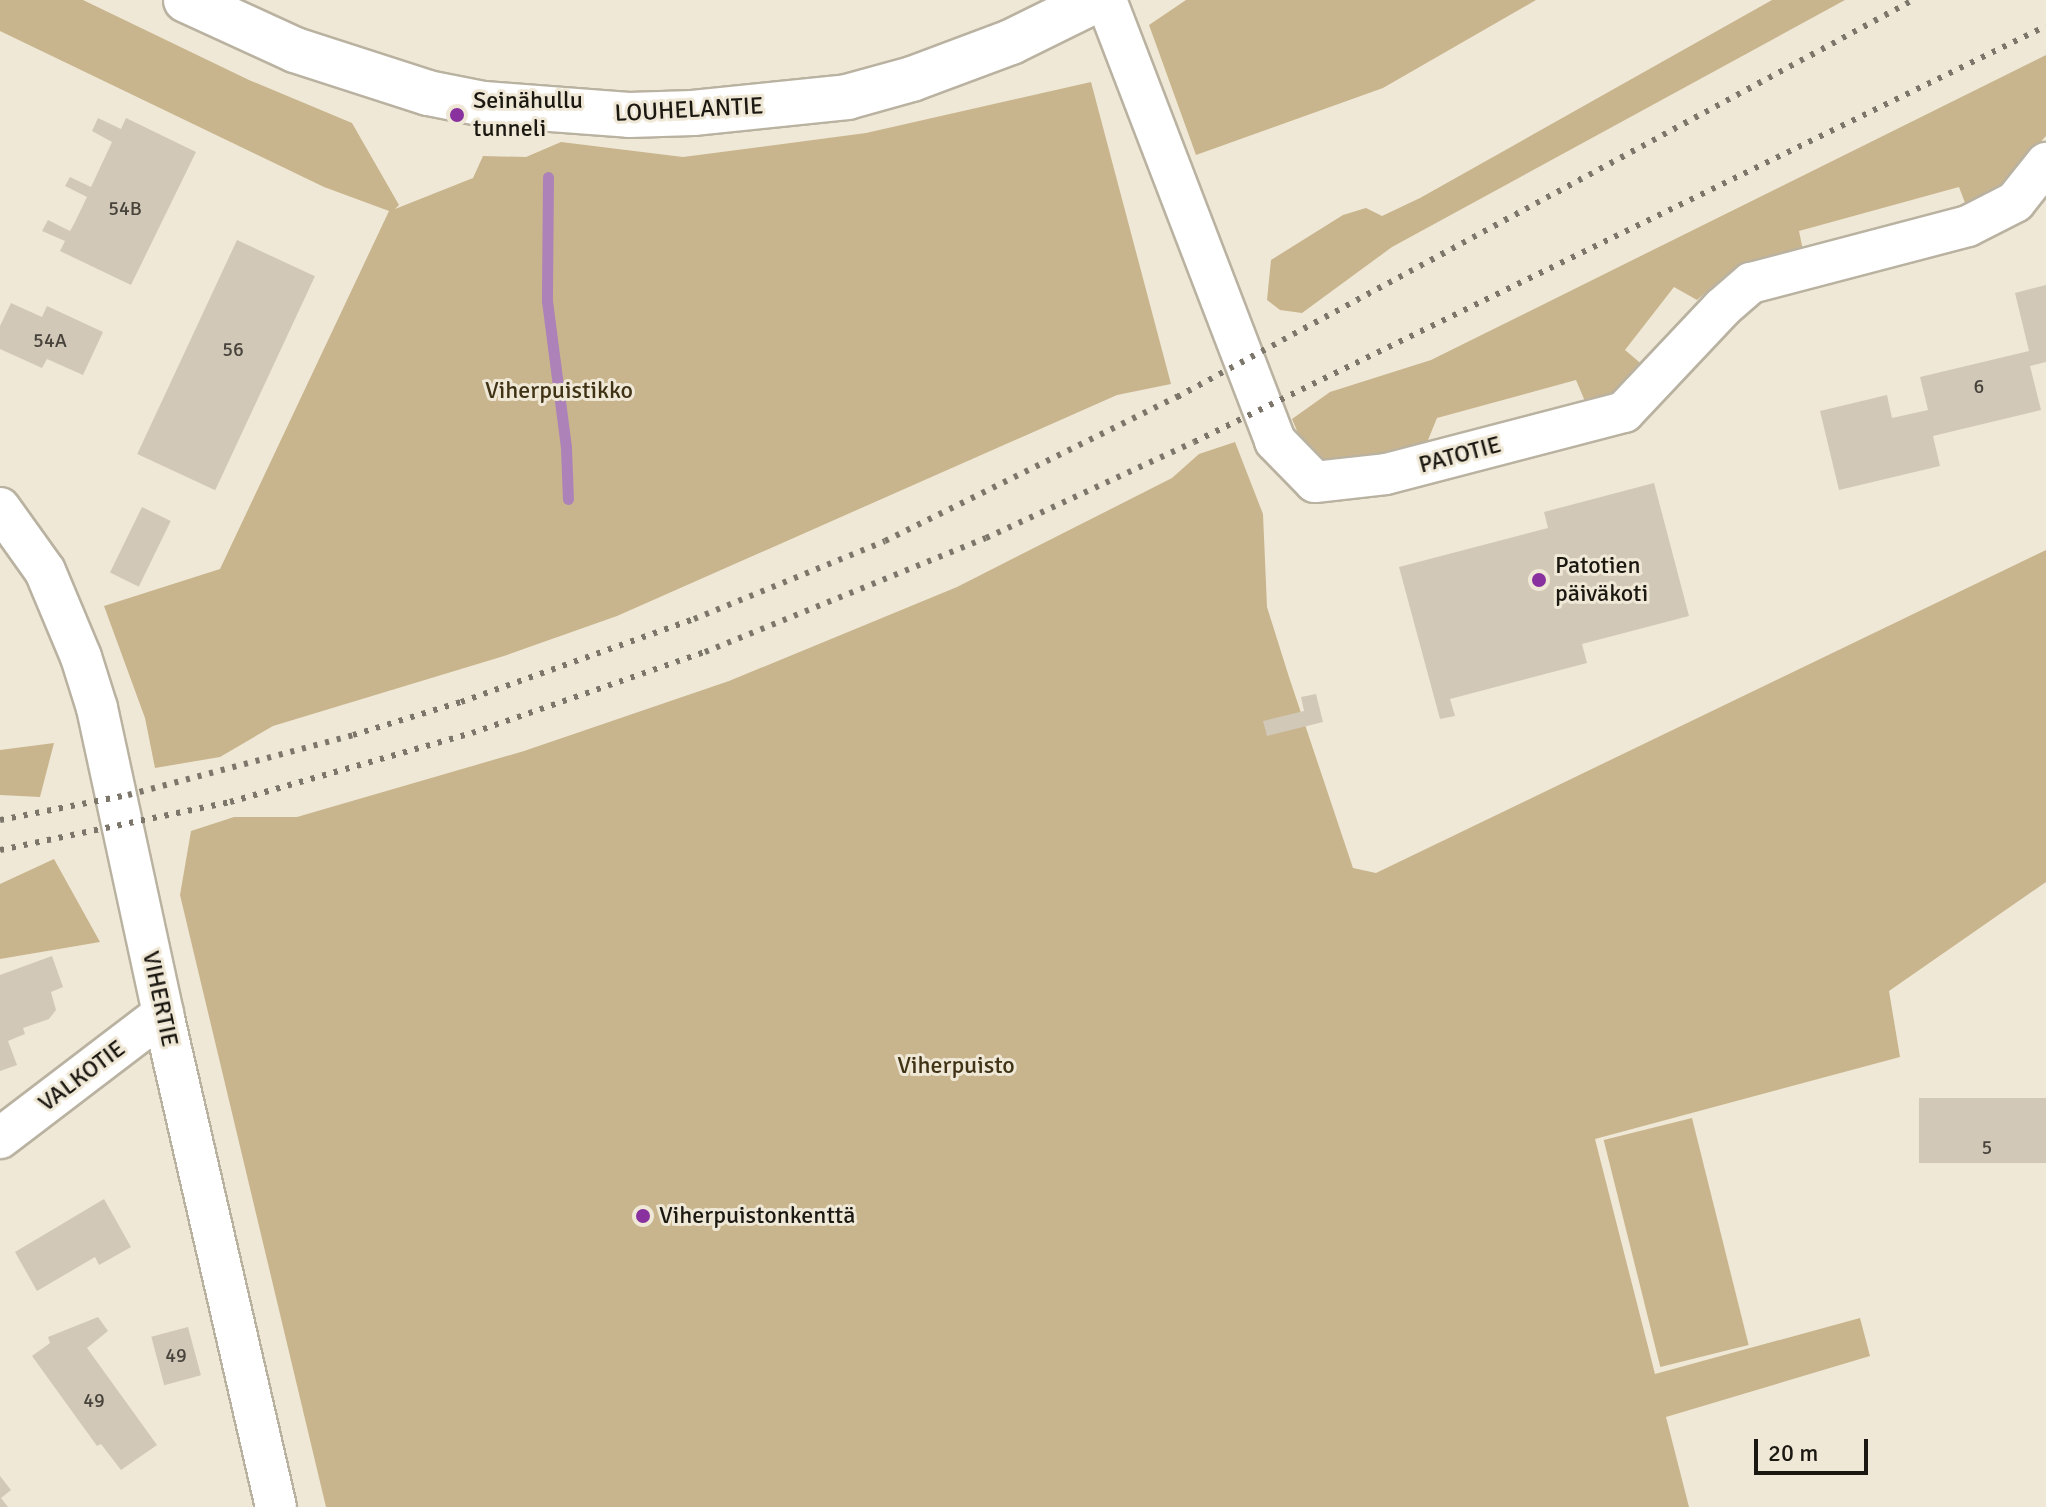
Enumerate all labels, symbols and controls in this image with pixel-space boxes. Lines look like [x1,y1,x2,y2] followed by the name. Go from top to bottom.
[473,87,583,143] place label: Seinähullu tunneli
[614,92,764,128] street label: LOUHELANTIE
[448,106,466,124] marker: Seinähullu tunneli
[108,196,142,220] house number: 54B
[33,328,67,352] house number: 54A
[222,337,244,361] house number: 56
[1974,374,1984,398] house number: 6
[485,377,633,405] park label: Viherpuistikko
[1416,430,1504,480] street label: PATOTIE
[1555,552,1648,608] place label: Patotien päiväkoti
[1530,571,1548,589] marker: Patotien päiväkoti
[136,948,184,1050] street label: VIHERTIE
[33,1034,131,1118] street label: VALKOTIE
[897,1052,1015,1080] park label: Viherpuisto
[1982,1135,1992,1159] house number: 5
[659,1202,855,1230] place label: Viherpuistonkenttä
[634,1207,652,1225] marker: Viherpuistonkenttä
[165,1343,187,1367] house number: 49
[83,1388,105,1412] house number: 49
[1758,1423,1872,1473] scale bar
[1768,1438,1818,1468] text: 20 m

